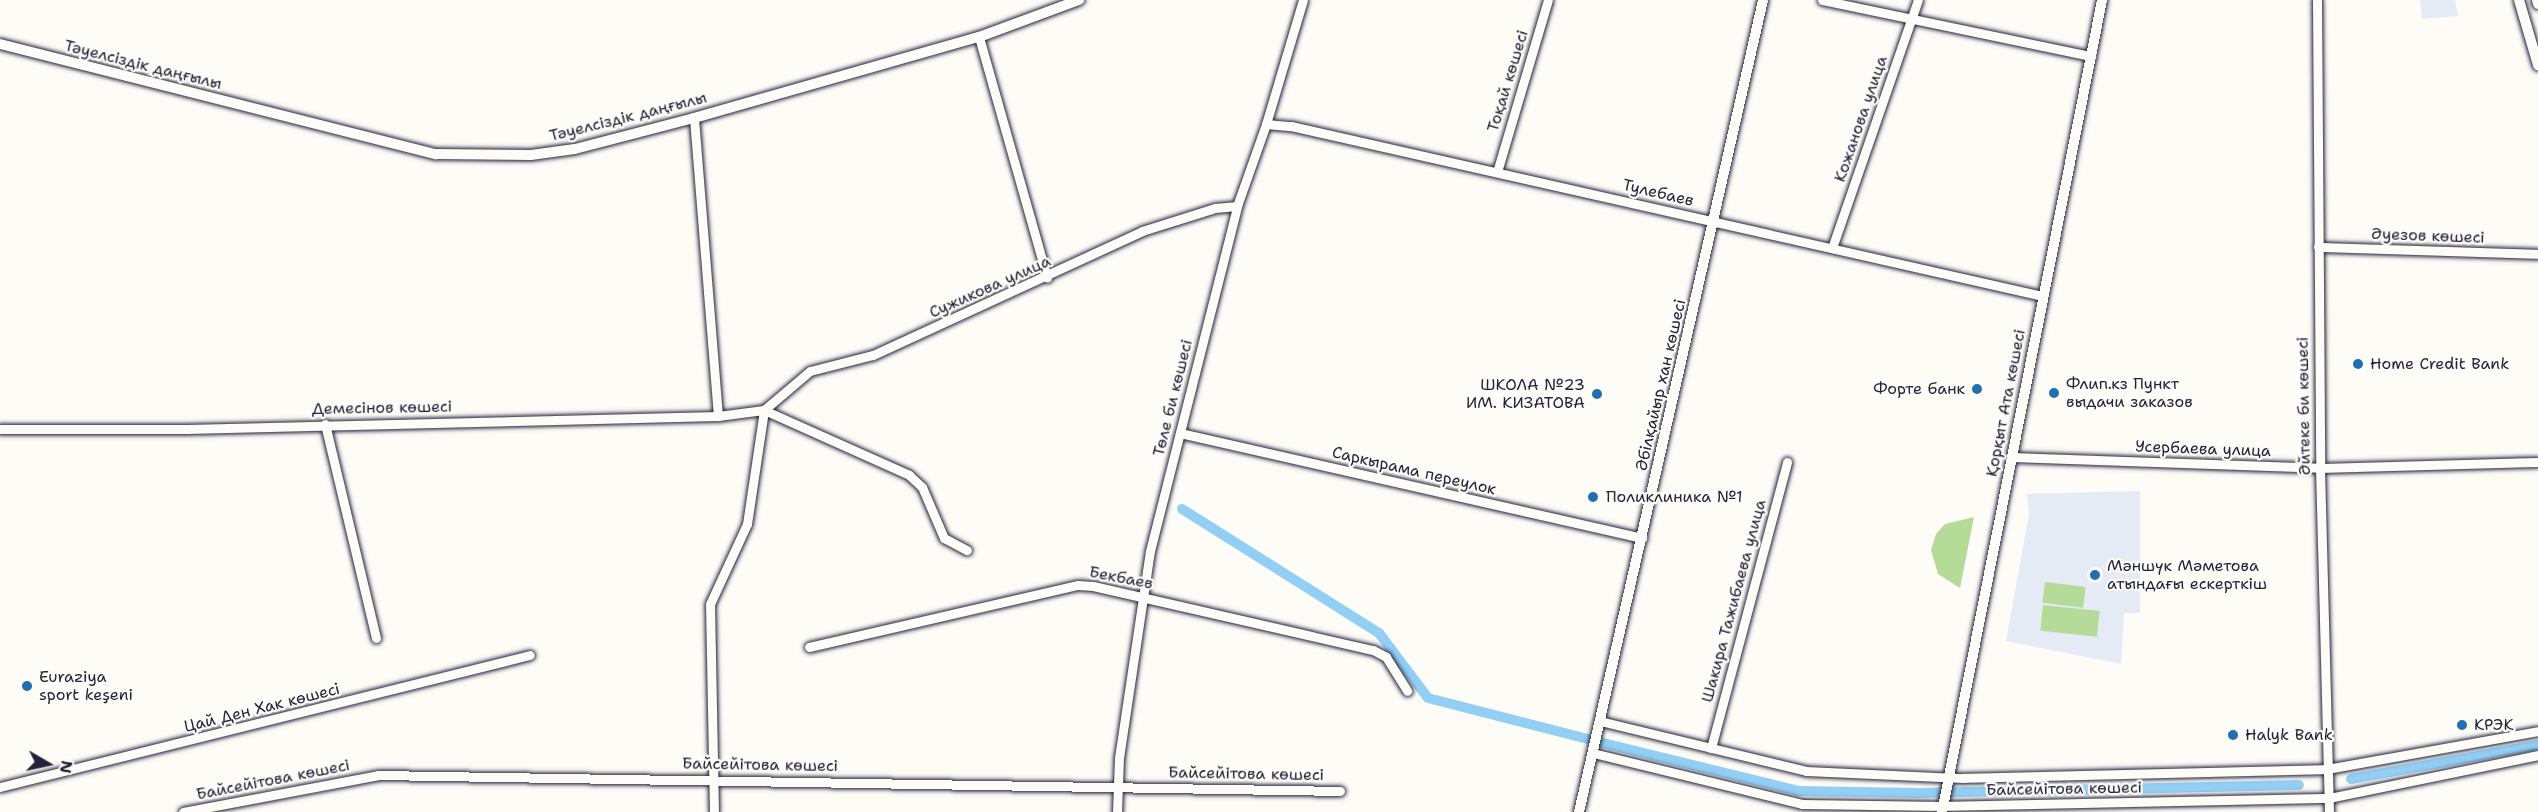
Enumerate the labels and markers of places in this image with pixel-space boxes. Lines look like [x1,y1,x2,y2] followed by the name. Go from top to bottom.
[2370,354,2509,374] place label: Home Credit Bank
[2351,357,2365,371] marker: Home Credit Bank
[2066,374,2193,412] place label: Флип.кз Пункт выдачи заказов
[1466,375,1585,413] place label: ШКОЛА №23 ИМ. КИЗАТОВА
[1873,379,1965,399] place label: Форте банк
[1970,382,1984,396] marker: Форте банк
[2047,386,2061,400] marker: Флип.кз Пункт выдачи заказов
[1590,387,1604,401] marker: ШКОЛА №23 ИМ. КИЗАТОВА
[1606,487,1743,507] place label: Поликлиника №1
[1584,488,1602,506] marker: Поликлиника №1
[2107,556,2267,594] place label: Мәншүк Мәметова атындағы ескерткіш
[2088,568,2102,582] marker: Мәншүк Мәметова атындағы ескерткіш
[39,667,133,705] place label: Euraziya sport keşeni
[20,679,34,693] marker: Euraziya sport keşeni
[2474,715,2514,735] place label: КРЭК
[2455,718,2469,732] marker: КРЭК
[2245,725,2333,745] place label: Halyk Bank
[2226,728,2240,742] marker: Halyk Bank

